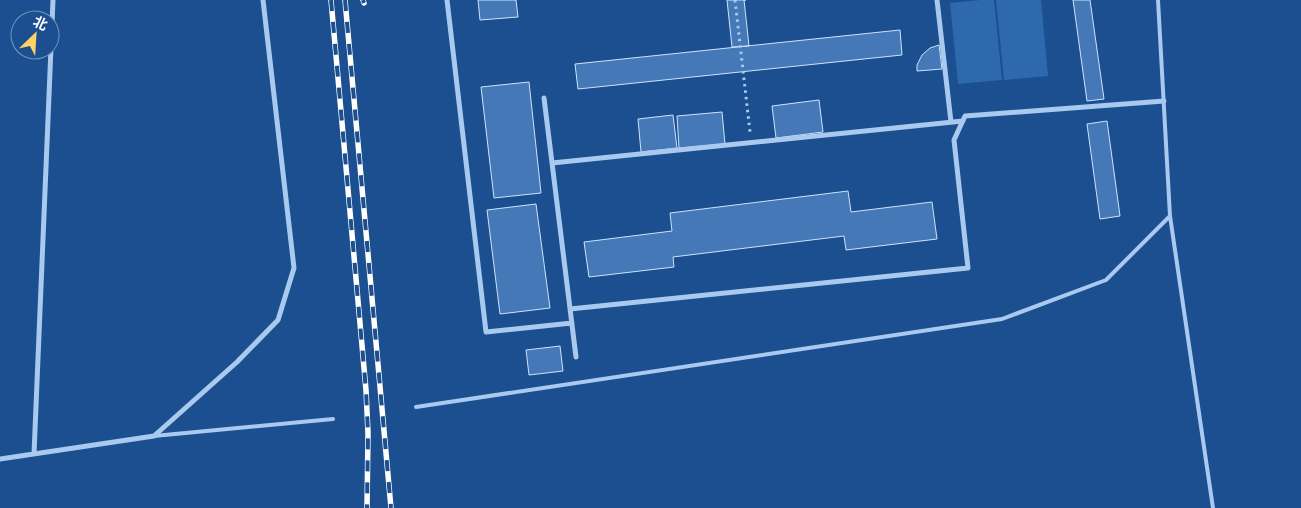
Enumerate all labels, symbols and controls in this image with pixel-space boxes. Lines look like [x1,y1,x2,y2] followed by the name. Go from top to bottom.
[10,10,60,60] north arrow
[31,12,51,33] text: 北

